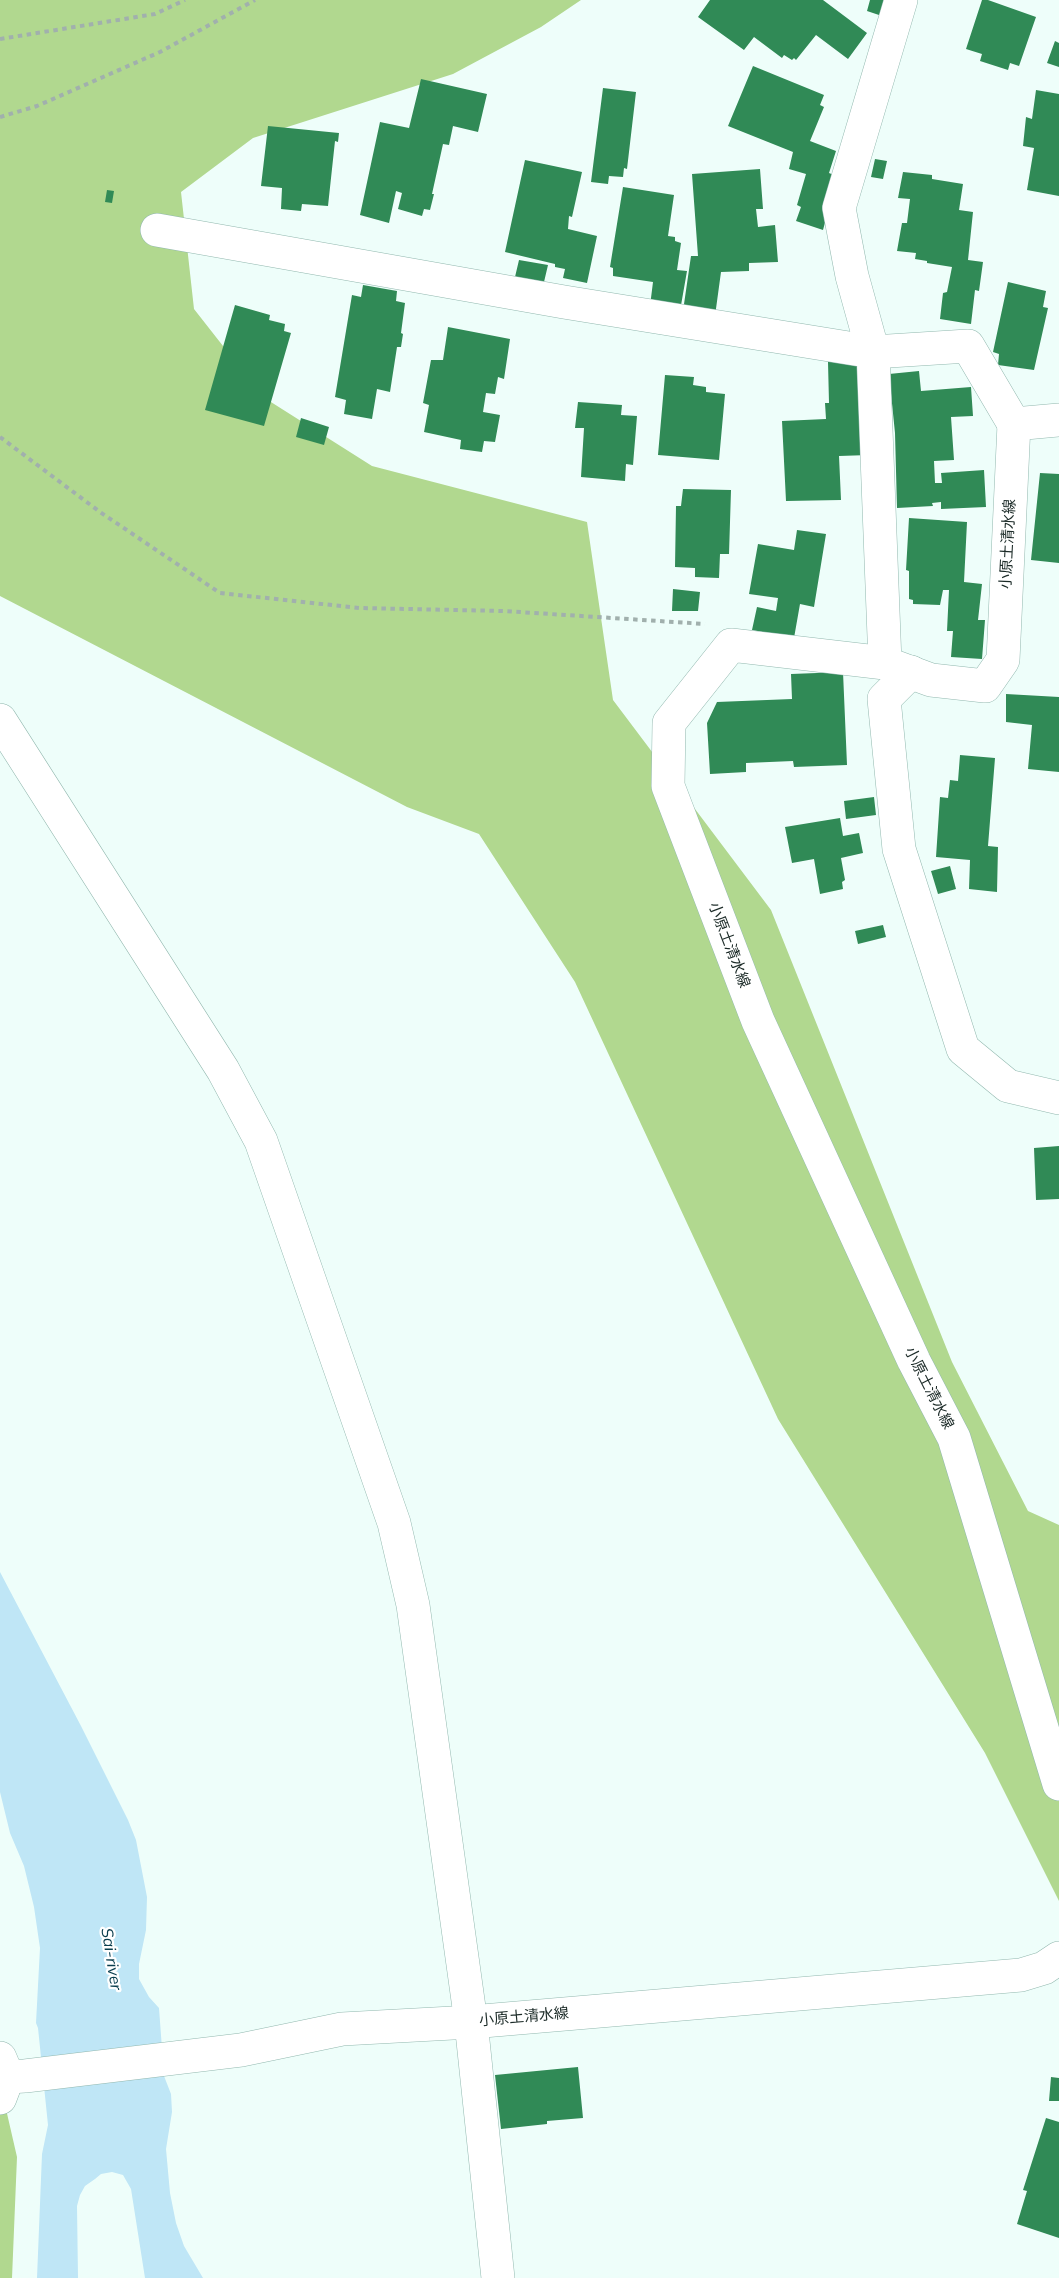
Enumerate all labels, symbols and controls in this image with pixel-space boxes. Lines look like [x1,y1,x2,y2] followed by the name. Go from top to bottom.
[997,499,1019,589] street label: 小原土清水線
[704,900,754,990] street label: 小原土清水線
[901,1344,957,1432] street label: 小原土清水線
[97,1927,125,1991] water label: Sai-river
[478,2004,570,2030] street label: 小原土清水線

